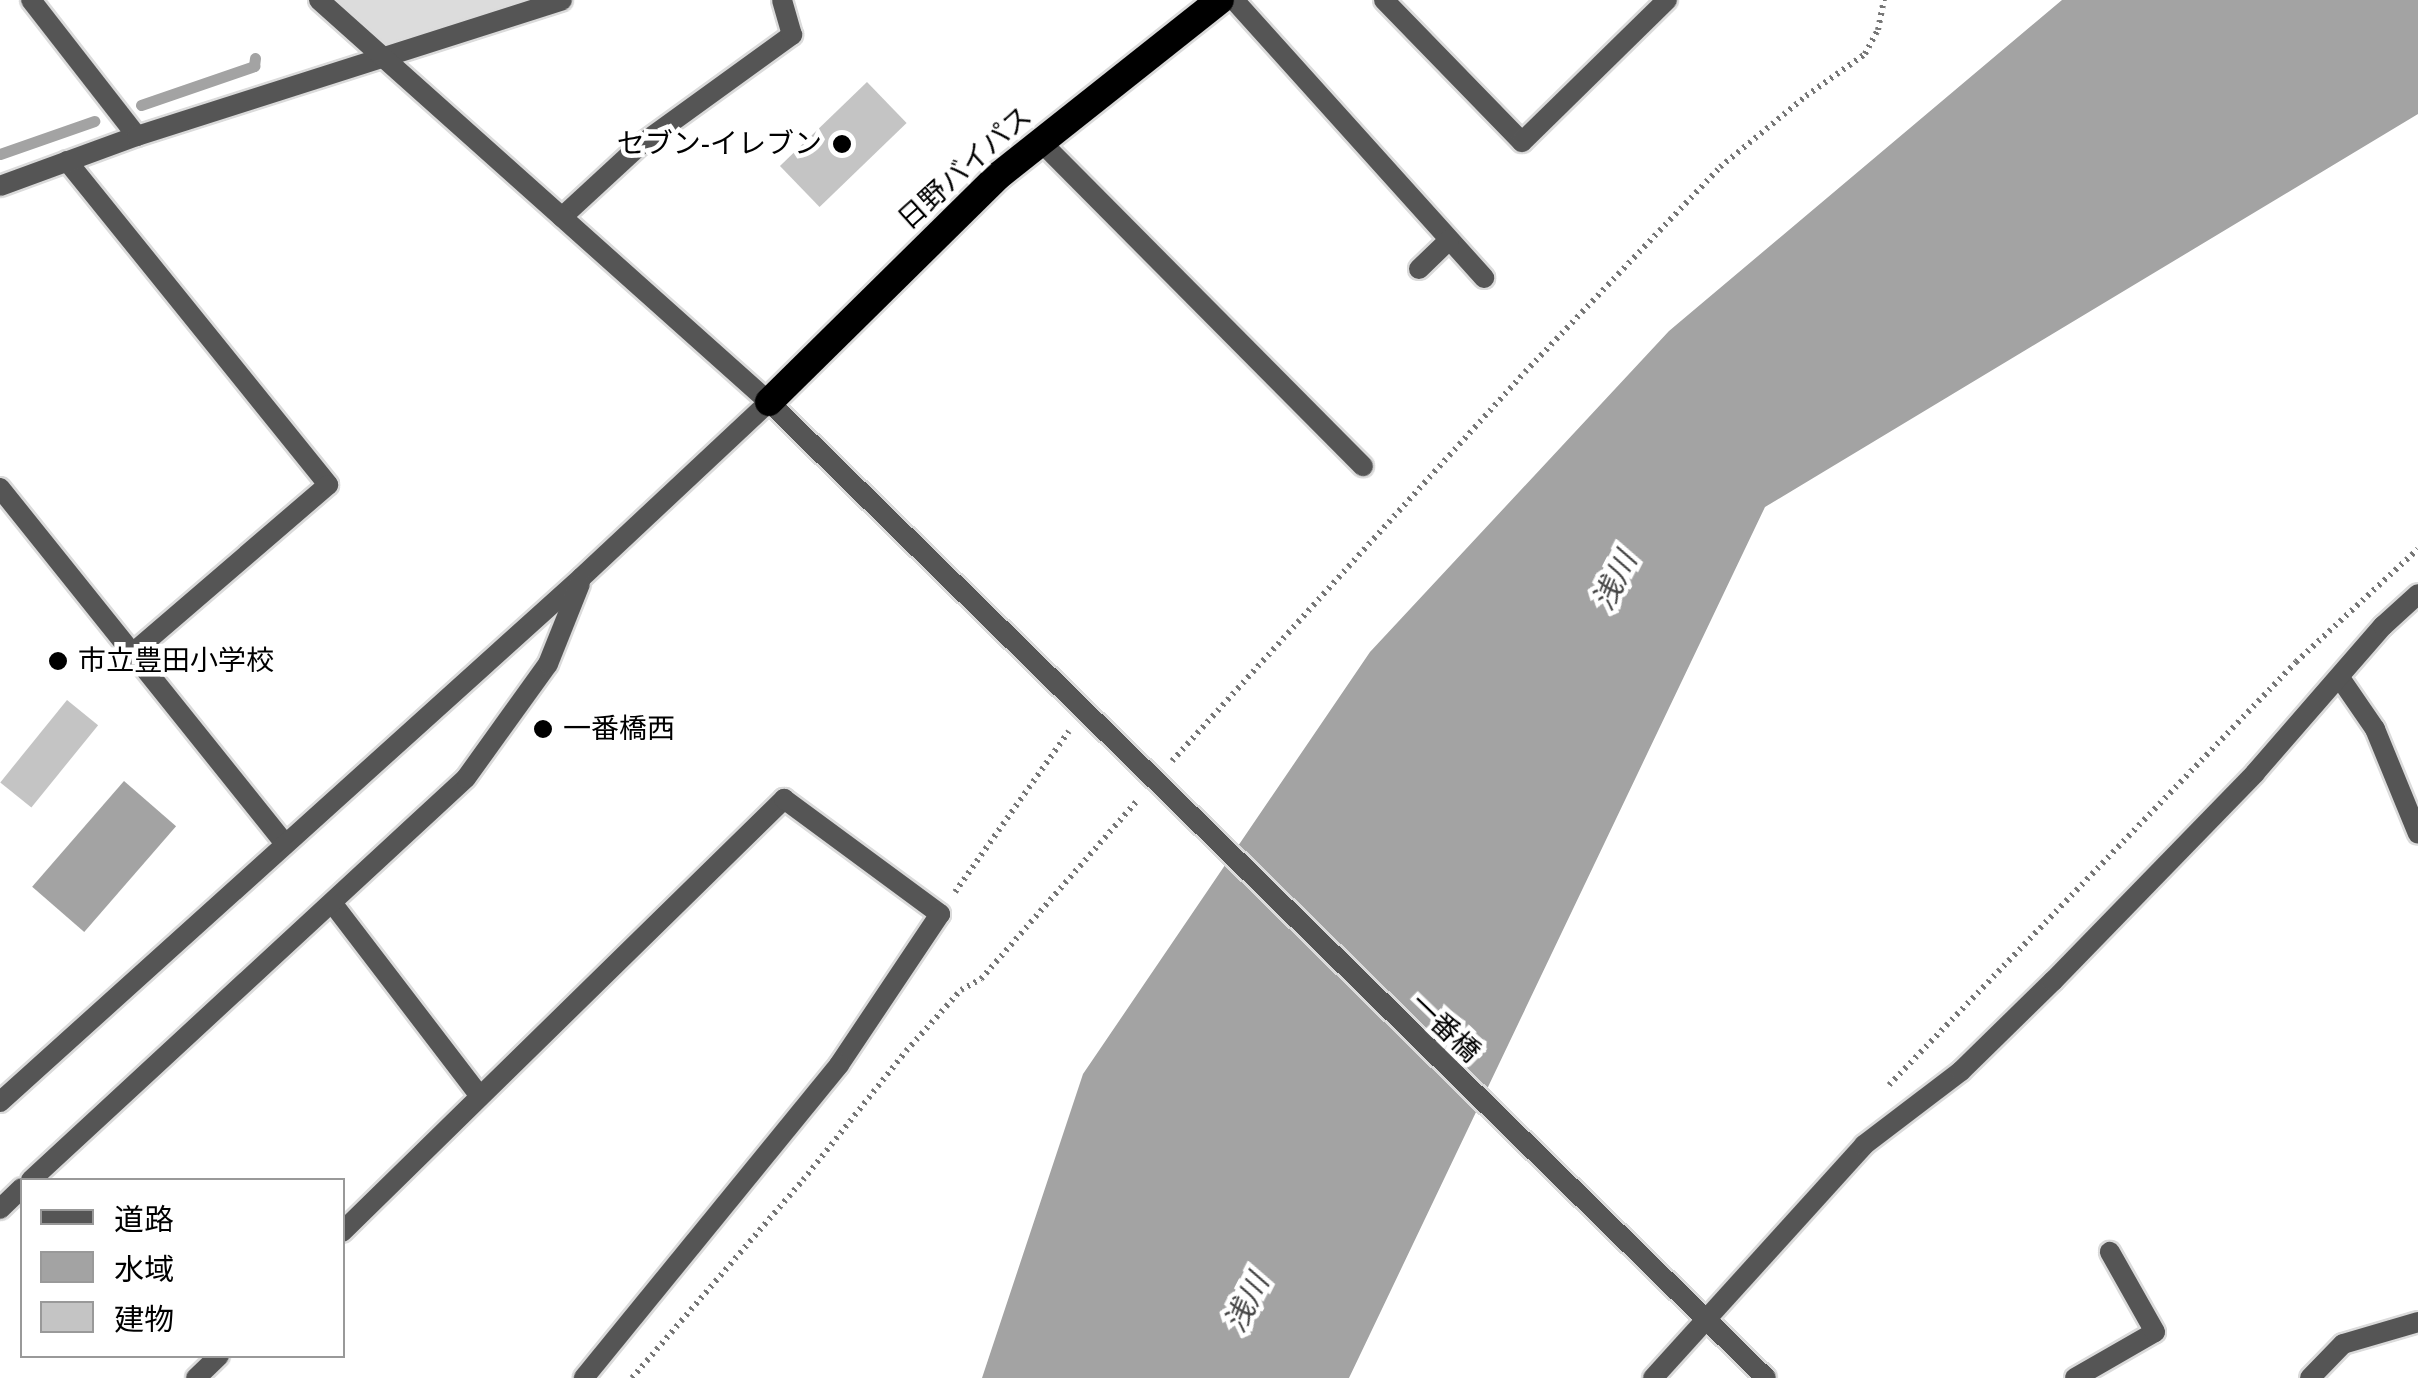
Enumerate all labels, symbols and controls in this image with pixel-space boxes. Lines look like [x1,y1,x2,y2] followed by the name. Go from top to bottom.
[891,99,1039,237] street label: 日野バイパス
[617,127,822,161] place label: セブン-イレブン
[831,133,853,155] marker: セブン-イレブン
[1585,546,1645,616] water label: 浅川
[78,644,274,678] place label: 市立豊田小学校
[47,650,69,672] marker: 市立豊田小学校
[563,712,675,746] place label: 一番橋西
[532,718,554,740] marker: 一番橋西
[1403,987,1487,1069] street label: 一番橋
[20,1178,345,1358] legend
[114,1203,174,1236] text: 道路
[114,1253,174,1286] text: 水域
[1217,1268,1277,1338] water label: 浅川
[114,1303,174,1336] text: 建物

